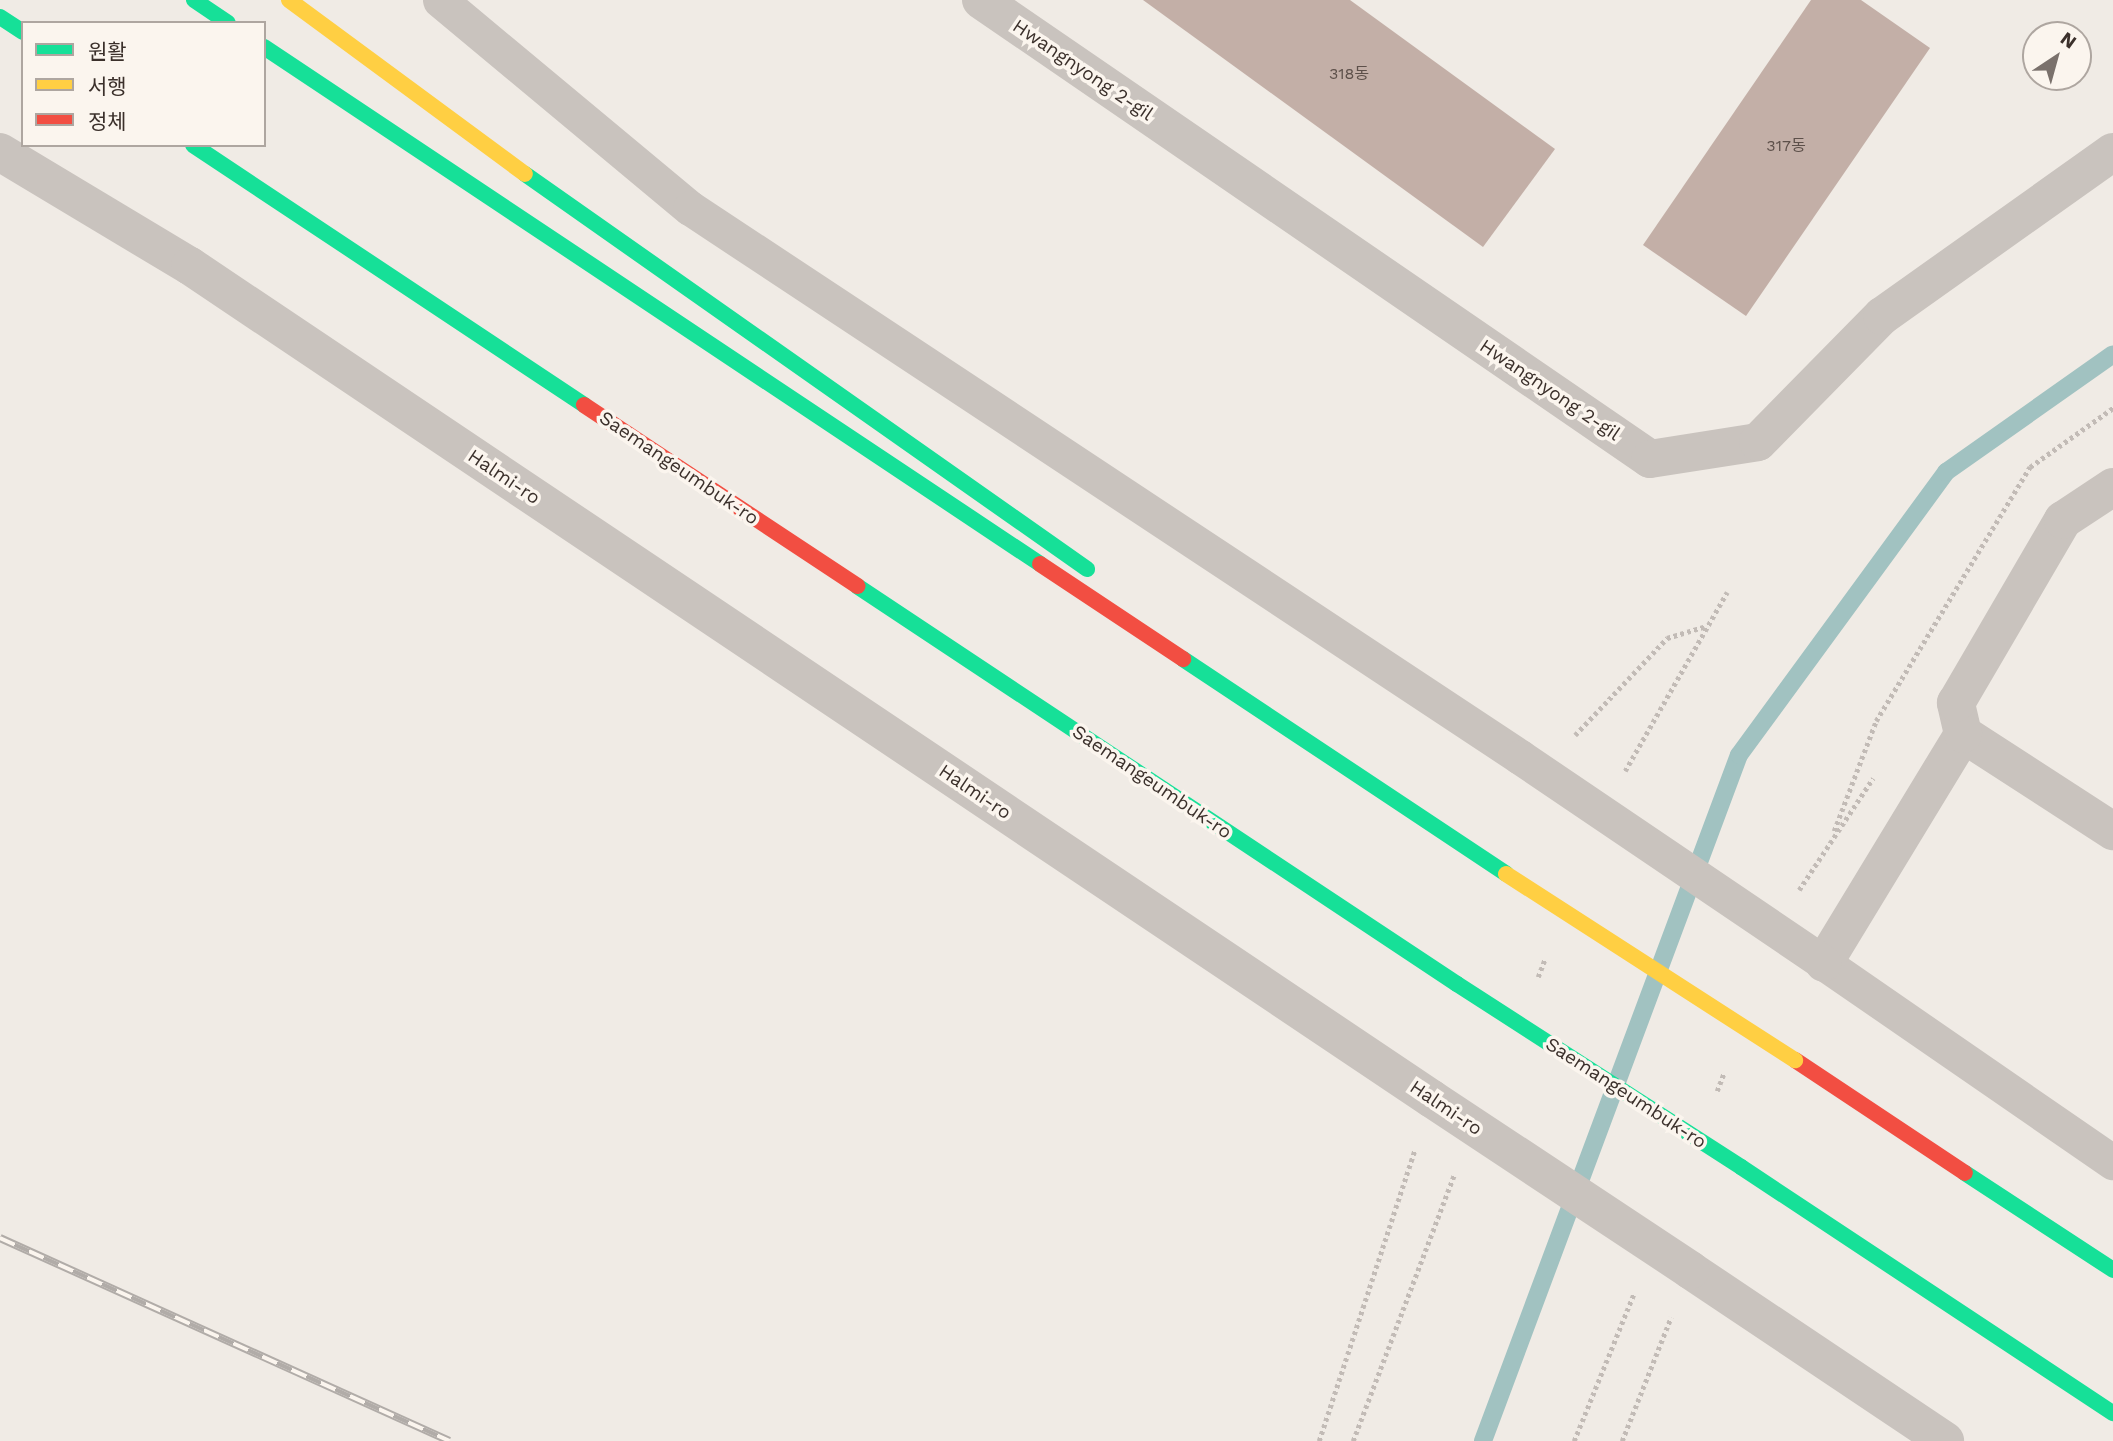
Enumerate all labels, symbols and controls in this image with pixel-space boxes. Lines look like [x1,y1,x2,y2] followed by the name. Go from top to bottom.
[1008,15,1158,125] street label: Hwangnyong 2-gil
[21,21,266,147] legend
[2022,21,2092,91] north arrow
[2056,27,2081,54] text: N
[88,39,127,64] text: 원활
[1329,64,1369,84] house number: 318동
[88,74,127,99] text: 서행
[88,109,127,134] text: 정체
[1766,136,1806,156] house number: 317동
[1475,335,1625,445] street label: Hwangnyong 2-gil
[595,406,763,530] street label: Saemangeumbuk-ro
[464,445,544,509] street label: Halmi-ro
[1068,720,1236,844] street label: Saemangeumbuk-ro
[935,760,1015,824] street label: Halmi-ro
[1541,1032,1711,1154] street label: Saemangeumbuk-ro
[1406,1076,1486,1140] street label: Halmi-ro

